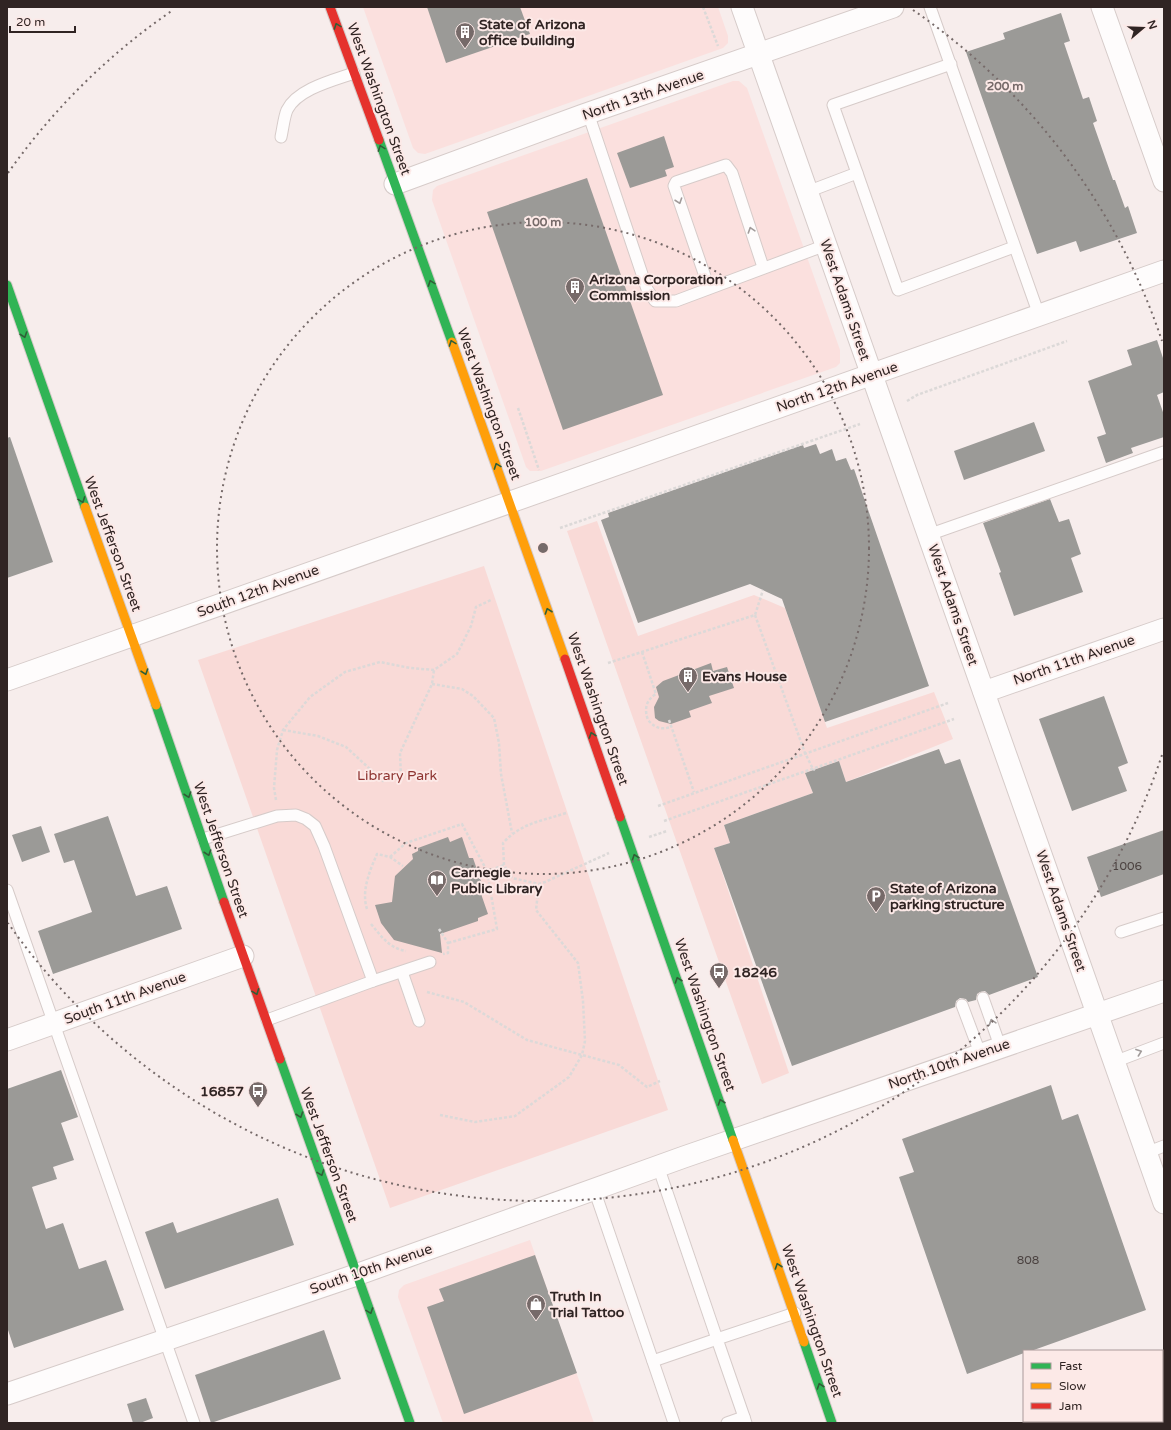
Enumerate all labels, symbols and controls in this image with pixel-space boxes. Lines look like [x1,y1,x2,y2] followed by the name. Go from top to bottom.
[10,8,75,34] scale bar
[1123,8,1163,48] north arrow
[16,15,45,29] text: 20 m
[479,16,586,49] place label: State of Arizona office building
[1144,19,1160,31] text: N
[344,21,415,178] street label: West Washington Street
[454,21,476,49] building icon: State of Arizona office building
[333,22,342,29] one-way arrow
[580,66,706,124] street label: North 13th Avenue
[987,79,1023,93] text: 200 m
[378,144,386,151] one-way arrow
[674,198,683,205] one-way arrow
[525,215,561,229] text: 100 m
[747,227,756,234] one-way arrow
[816,237,874,364] street label: West Adams Street
[589,271,723,304] place label: Arizona Corporation Commission
[564,276,586,304] building icon: Arizona Corporation Commission
[427,280,435,287] one-way arrow
[454,326,525,483] street label: West Washington Street
[20,332,28,339] one-way arrow
[449,340,457,347] one-way arrow
[774,358,900,416] street label: North 12th Avenue
[493,462,501,469] one-way arrow
[81,474,146,615] street label: West Jefferson Street
[77,496,86,503] one-way arrow
[536,541,550,555] centre of rings
[924,542,982,669] street label: West Adams Street
[195,561,321,621] street label: South 12th Avenue
[545,608,553,615] one-way arrow
[564,630,632,788] street label: West Washington Street
[1011,631,1137,689] street label: North 11th Avenue
[677,665,699,693] building icon: Evans House
[140,668,148,675] one-way arrow
[702,668,787,685] place label: Evans House
[588,731,596,738] one-way arrow
[357,767,437,784] park label: Library Park
[190,780,252,921] street label: West Jefferson Street
[183,791,191,798] one-way arrow
[1032,848,1090,975] street label: West Adams Street
[203,849,212,856] one-way arrow
[631,854,640,861] one-way arrow
[1112,859,1142,873] house number: 1006
[451,864,543,897] place label: Carnegie Public Library
[426,869,448,897] library icon: Carnegie Public Library
[890,880,1005,913] place label: State of Arizona parking structure
[865,885,887,913] parking icon: State of Arizona parking structure
[671,936,739,1094] street label: West Washington Street
[708,961,730,989] bus stop icon: 18246
[733,964,777,981] place label: 18246
[62,968,188,1028] street label: South 11th Avenue
[674,976,683,983] one-way arrow
[252,989,260,996] one-way arrow
[988,1018,997,1025] one-way arrow
[886,1035,1012,1093] street label: North 10th Avenue
[1135,1049,1142,1057] one-way arrow
[247,1080,269,1108] bus stop icon: 16857
[200,1083,244,1100] place label: 16857
[297,1085,362,1226] street label: West Jefferson Street
[718,1099,726,1106] one-way arrow
[295,1111,304,1118] one-way arrow
[316,1169,324,1176] one-way arrow
[308,1240,435,1298] street label: South 10th Avenue
[778,1242,846,1400] street label: West Washington Street
[1017,1253,1039,1267] house number: 808
[775,1262,783,1269] one-way arrow
[549,1288,625,1321] place label: Truth In Trial Tattoo
[525,1293,547,1321] shop icon: Truth In Trial Tattoo
[365,1308,373,1315] one-way arrow
[1023,1350,1163,1422] legend
[1059,1359,1083,1373] text: Fast
[1059,1379,1086,1393] text: Slow
[816,1383,824,1390] one-way arrow
[1059,1399,1082,1413] text: Jam

